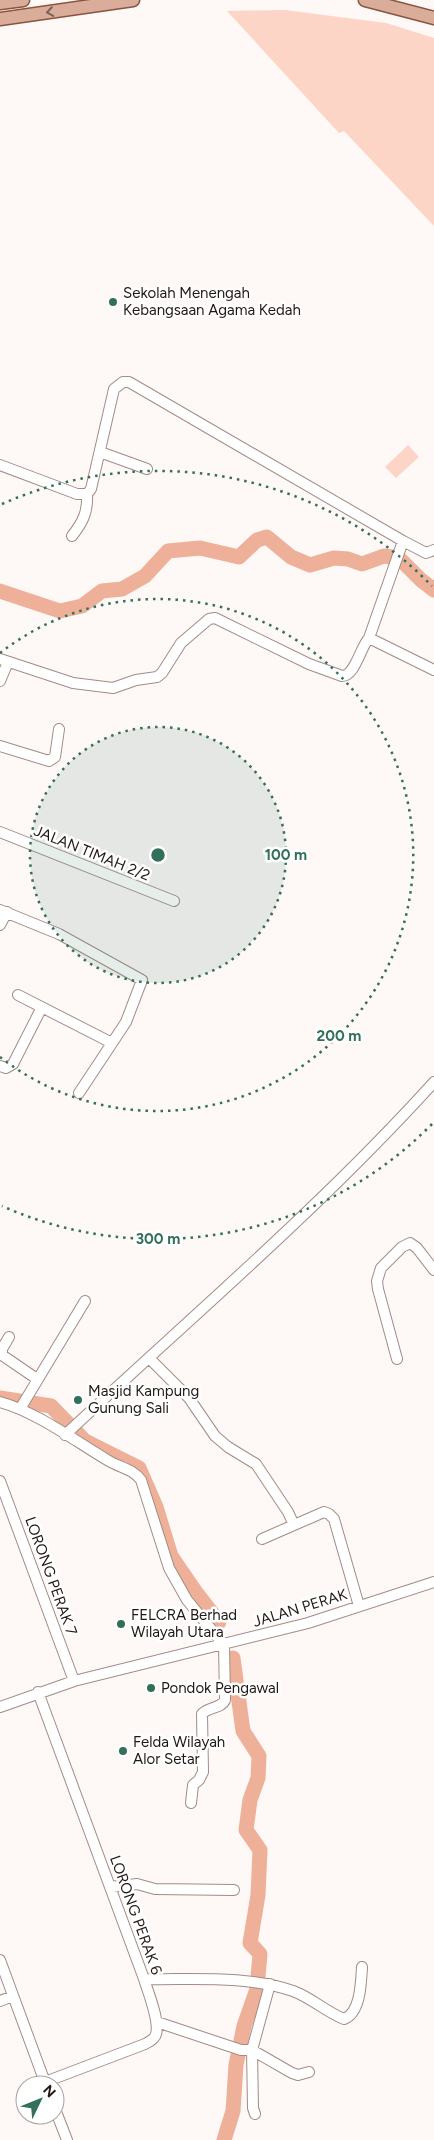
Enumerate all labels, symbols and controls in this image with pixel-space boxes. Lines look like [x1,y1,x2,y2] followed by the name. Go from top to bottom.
[45,6,53,17] one-way arrow
[123,284,301,319] place label: Sekolah Menengah Kebangsaan Agama Kedah
[107,296,119,308] marker: Sekolah Menengah Kebangsaan Agama Kedah
[31,821,153,885] street label: JALAN TIMAH 2/2
[149,846,167,864] centre of rings
[265,846,307,864] text: 100 m
[317,1027,361,1045] text: 200 m
[136,1230,180,1248] text: 300 m
[88,1382,199,1417] place label: Masjid Kampung Gunung Sali
[72,1394,84,1406] marker: Masjid Kampung Gunung Sali
[21,1514,81,1638] street label: LORONG PERAK 7
[251,1585,350,1631] street label: JALAN PERAK
[131,1606,237,1641] place label: FELCRA Berhad Wilayah Utara
[115,1618,127,1630] marker: FELCRA Berhad Wilayah Utara
[161,1679,279,1697] place label: Pondok Pengawal
[145,1682,157,1694] marker: Pondok Pengawal
[133,1733,225,1768] place label: Felda Wilayah Alor Setar
[117,1745,129,1757] marker: Felda Wilayah Alor Setar
[106,1853,166,1977] street label: LORONG PERAK 6
[15,2075,65,2125] north arrow
[39,2082,59,2101] text: N

